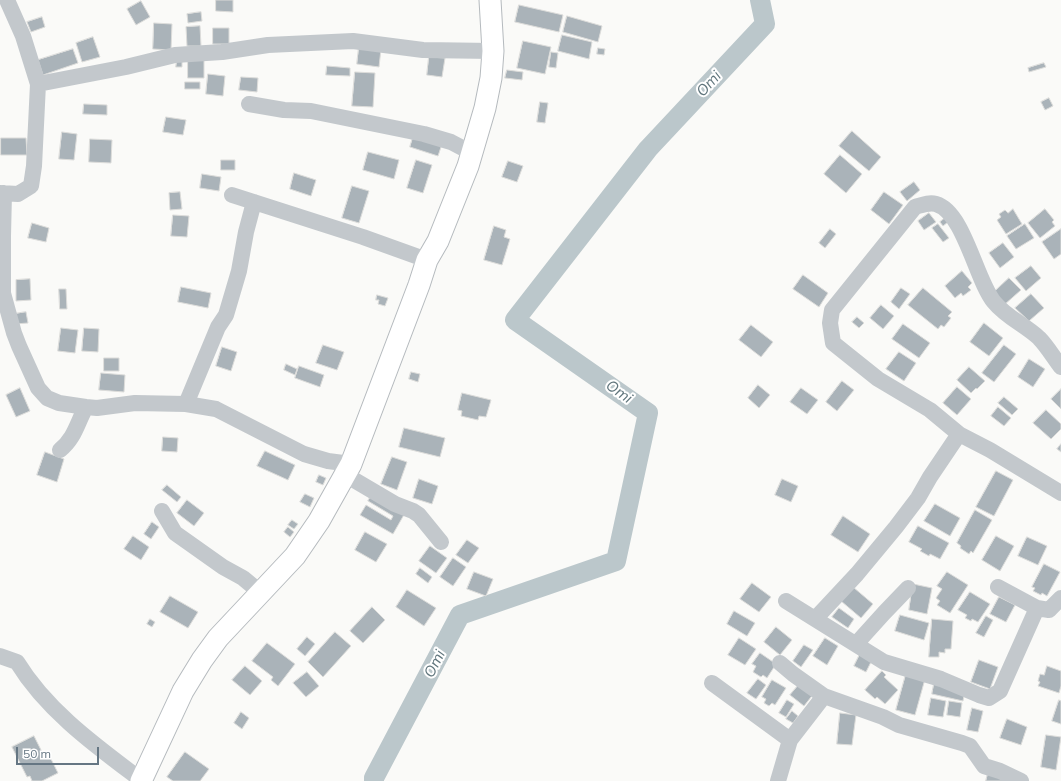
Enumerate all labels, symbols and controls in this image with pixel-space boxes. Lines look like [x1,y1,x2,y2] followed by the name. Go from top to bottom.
[693,68,725,100] water label: Omi
[602,377,636,407] water label: Omi
[421,647,449,681] water label: Omi
[18,739,101,765] scale bar
[23,746,51,761] text: 50 m

